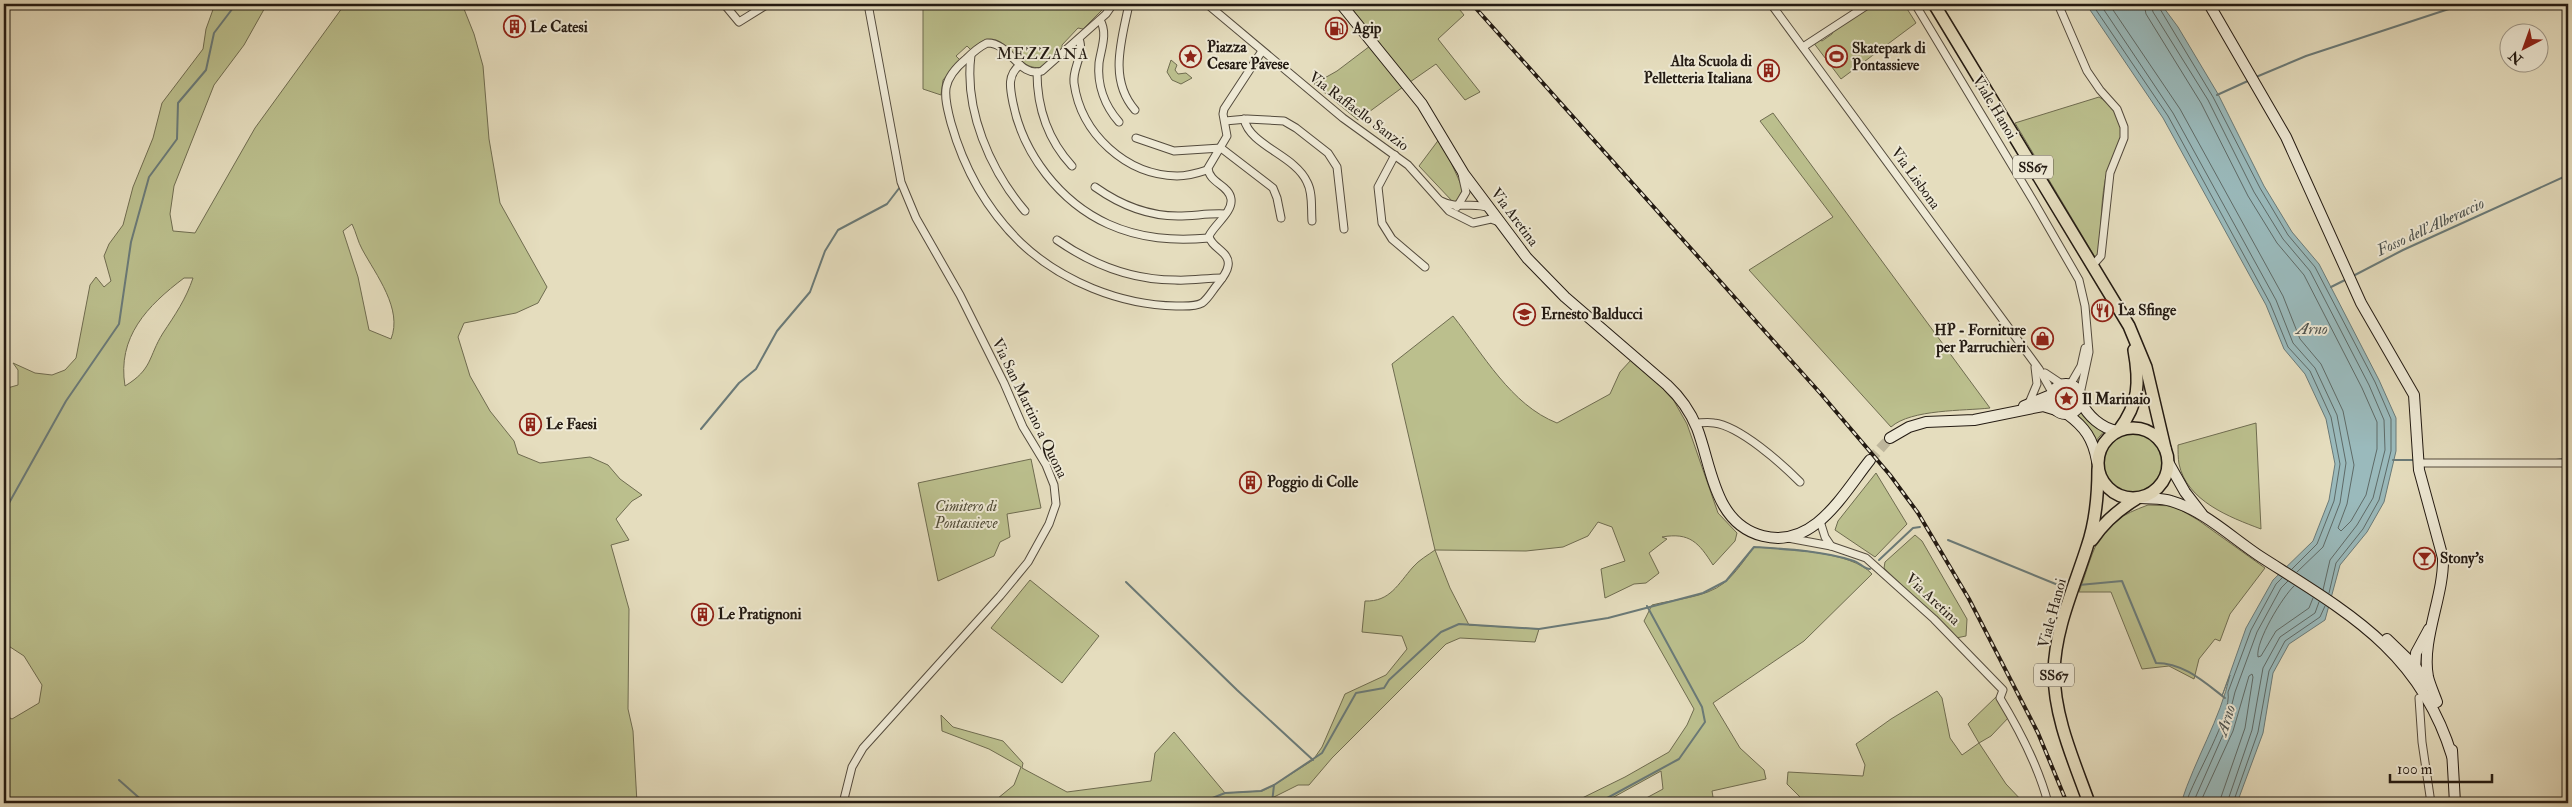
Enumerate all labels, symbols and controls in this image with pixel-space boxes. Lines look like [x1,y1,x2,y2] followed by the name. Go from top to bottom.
[502,15,526,39] building icon: Le Catesi
[1325,16,1349,40] fuel station icon: Agip
[530,18,588,37] place label: Le Catesi
[1352,19,1382,39] place label: Agip
[2500,22,2550,72] north arrow
[1207,38,1290,74] place label: Piazza Cesare Pavese
[1852,39,1926,75] place label: Skatepark di Pontassieve
[997,44,1089,64] district label: MEZZANA
[1179,44,1203,68] place icon: Piazza Cesare Pavese
[1824,45,1848,69] sports icon: Skatepark di Pontassieve
[2505,47,2527,69] text: N
[1644,52,1753,88] place label: Alta Scuola di Pelletteria Italiana
[1756,58,1780,82] building icon: Alta Scuola di Pelletteria Italiana
[1305,68,1412,155] street label: Via Raffaello Sanzio
[1968,72,2021,143] street label: Viale Hanoi
[1887,143,1945,214] street label: Via Lisbona
[2013,156,2053,178] road number: SS67
[1487,184,1543,251] street label: Via Aretina
[2372,193,2488,261] water label: Fosso dell'Alberaccio
[2090,298,2114,322] restaurant icon: La Sfinge
[2118,301,2177,321] place label: La Sfinge
[1513,302,1537,326] school or university icon: Ernesto Balducci
[1541,305,1643,324] place label: Ernesto Balducci
[2294,319,2328,339] water label: Arno
[1934,321,2027,358] place label: HP - Forniture per Parruchieri
[2030,327,2054,351] shop icon: HP - Forniture per Parruchieri
[987,335,1072,482] street label: Via San Martino a Quona
[2054,387,2078,411] place icon: Il Marinaio
[2082,390,2151,409] place label: Il Marinaio
[518,412,542,436] building icon: Le Faesi
[546,415,597,434] place label: Le Faesi
[1239,470,1263,494] building icon: Poggio di Colle
[1267,473,1359,493] place label: Poggio di Colle
[934,497,998,533] park label: Cimitero di Pontassieve
[2412,546,2436,570] bar icon: Stony's
[2440,549,2484,569] place label: Stony's
[1901,569,1965,630] street label: Via Aretina
[2034,576,2071,650] street label: Viale Hanoi
[690,602,714,626] building icon: Le Pratignoni
[718,605,802,625] place label: Le Pratignoni
[2034,664,2074,686] road number: SS67
[2211,702,2240,740] water label: Arno
[2390,752,2492,784] scale bar
[2397,760,2433,779] text: 100 m

